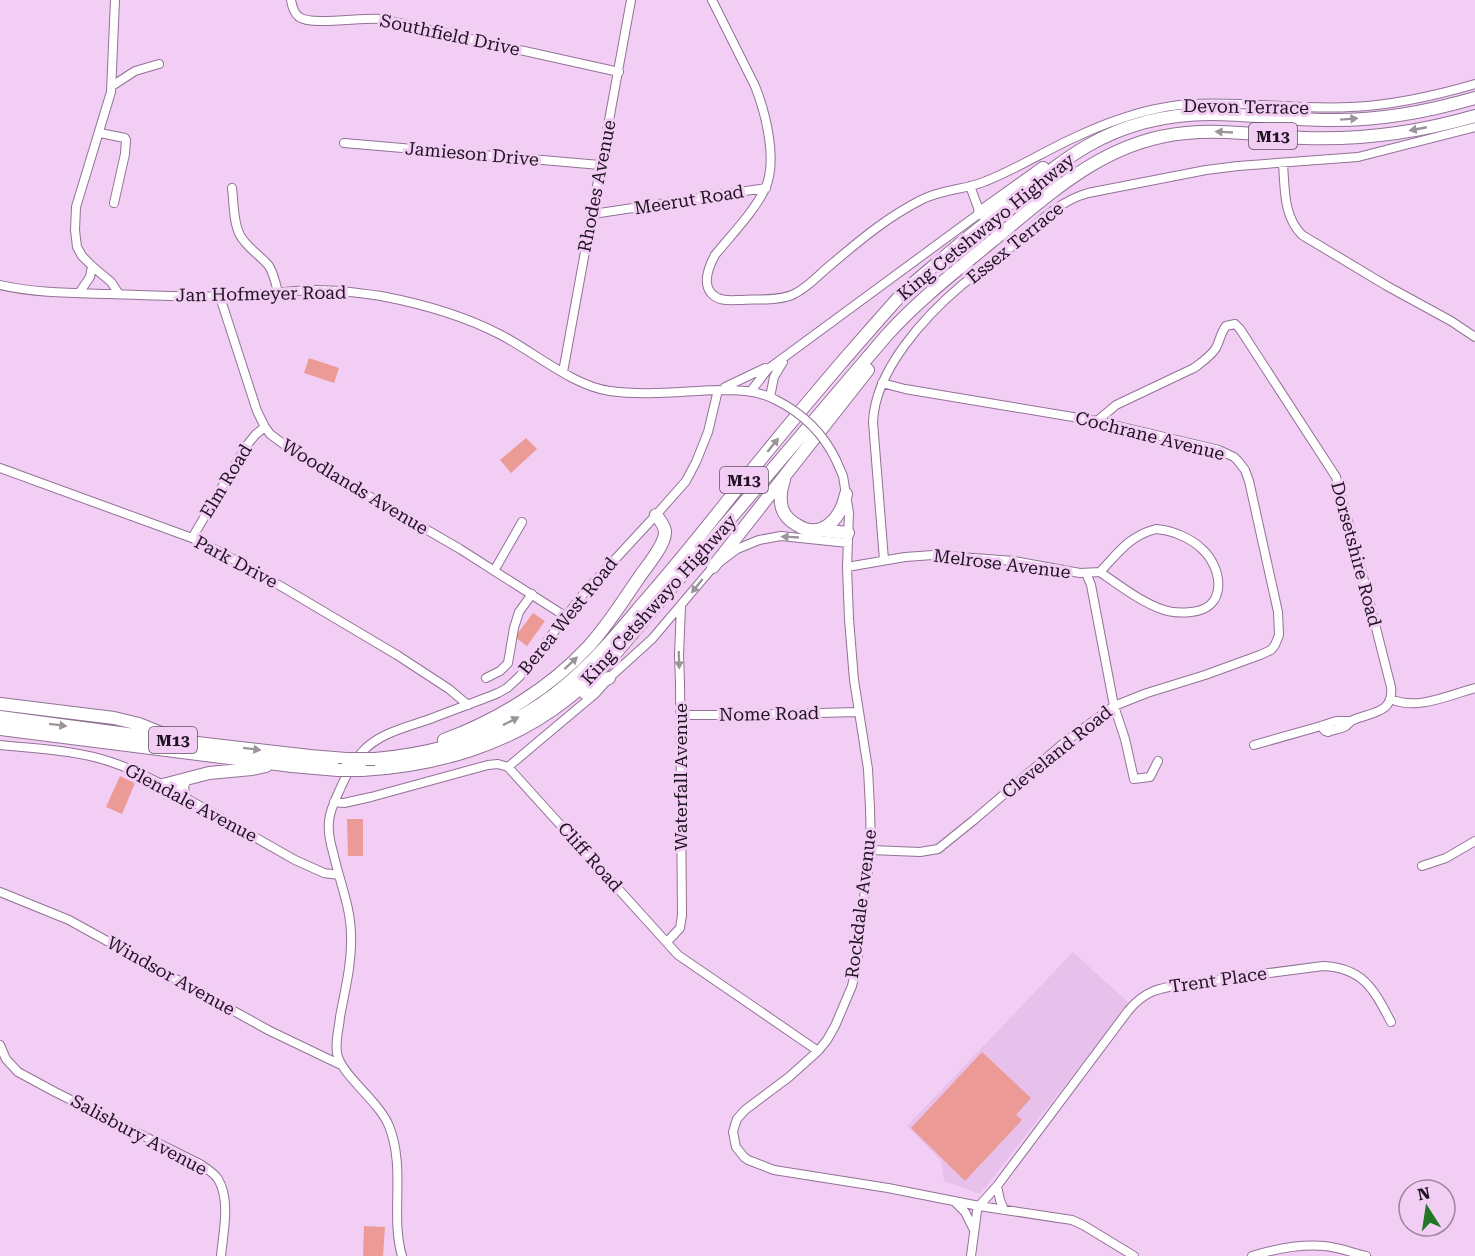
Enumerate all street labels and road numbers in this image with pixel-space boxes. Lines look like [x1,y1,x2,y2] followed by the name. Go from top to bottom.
[378,9,522,60] street label: Southfield Drive
[1183,95,1309,118] street label: Devon Terrace
[573,118,620,254] street label: Rhodes Avenue
[1249,123,1297,149] road number: M13
[404,137,540,170] street label: Jamieson Drive
[893,148,1079,305] street label: King Cetshwayo Highway
[632,180,746,219] street label: Meerut Road
[962,197,1067,288] street label: Essex Terrace
[175,282,347,305] street label: Jan Hofmeyer Road
[1073,407,1227,464] street label: Cochrane Avenue
[278,434,432,539] street label: Woodlands Avenue
[195,440,256,521] street label: Elm Road
[720,467,768,493] road number: M13
[1327,479,1386,629] street label: Dorsetshire Road
[577,510,741,689] street label: King Cetshwayo Highway
[191,531,282,592] street label: Park Drive
[932,545,1072,582] street label: Melrose Avenue
[514,552,622,679] street label: Berea West Road
[998,701,1116,802] street label: Cleveland Road
[719,702,820,725] street label: Nome Road
[670,703,691,851] street label: Waterfall Avenue
[149,727,197,753] road number: M13
[121,759,261,846] street label: Glendale Avenue
[554,818,627,896] street label: Cliff Road
[841,828,880,980] street label: Rockdale Avenue
[104,932,239,1019] street label: Windsor Avenue
[1168,962,1268,997] street label: Trent Place
[67,1090,211,1179] street label: Salisbury Avenue

